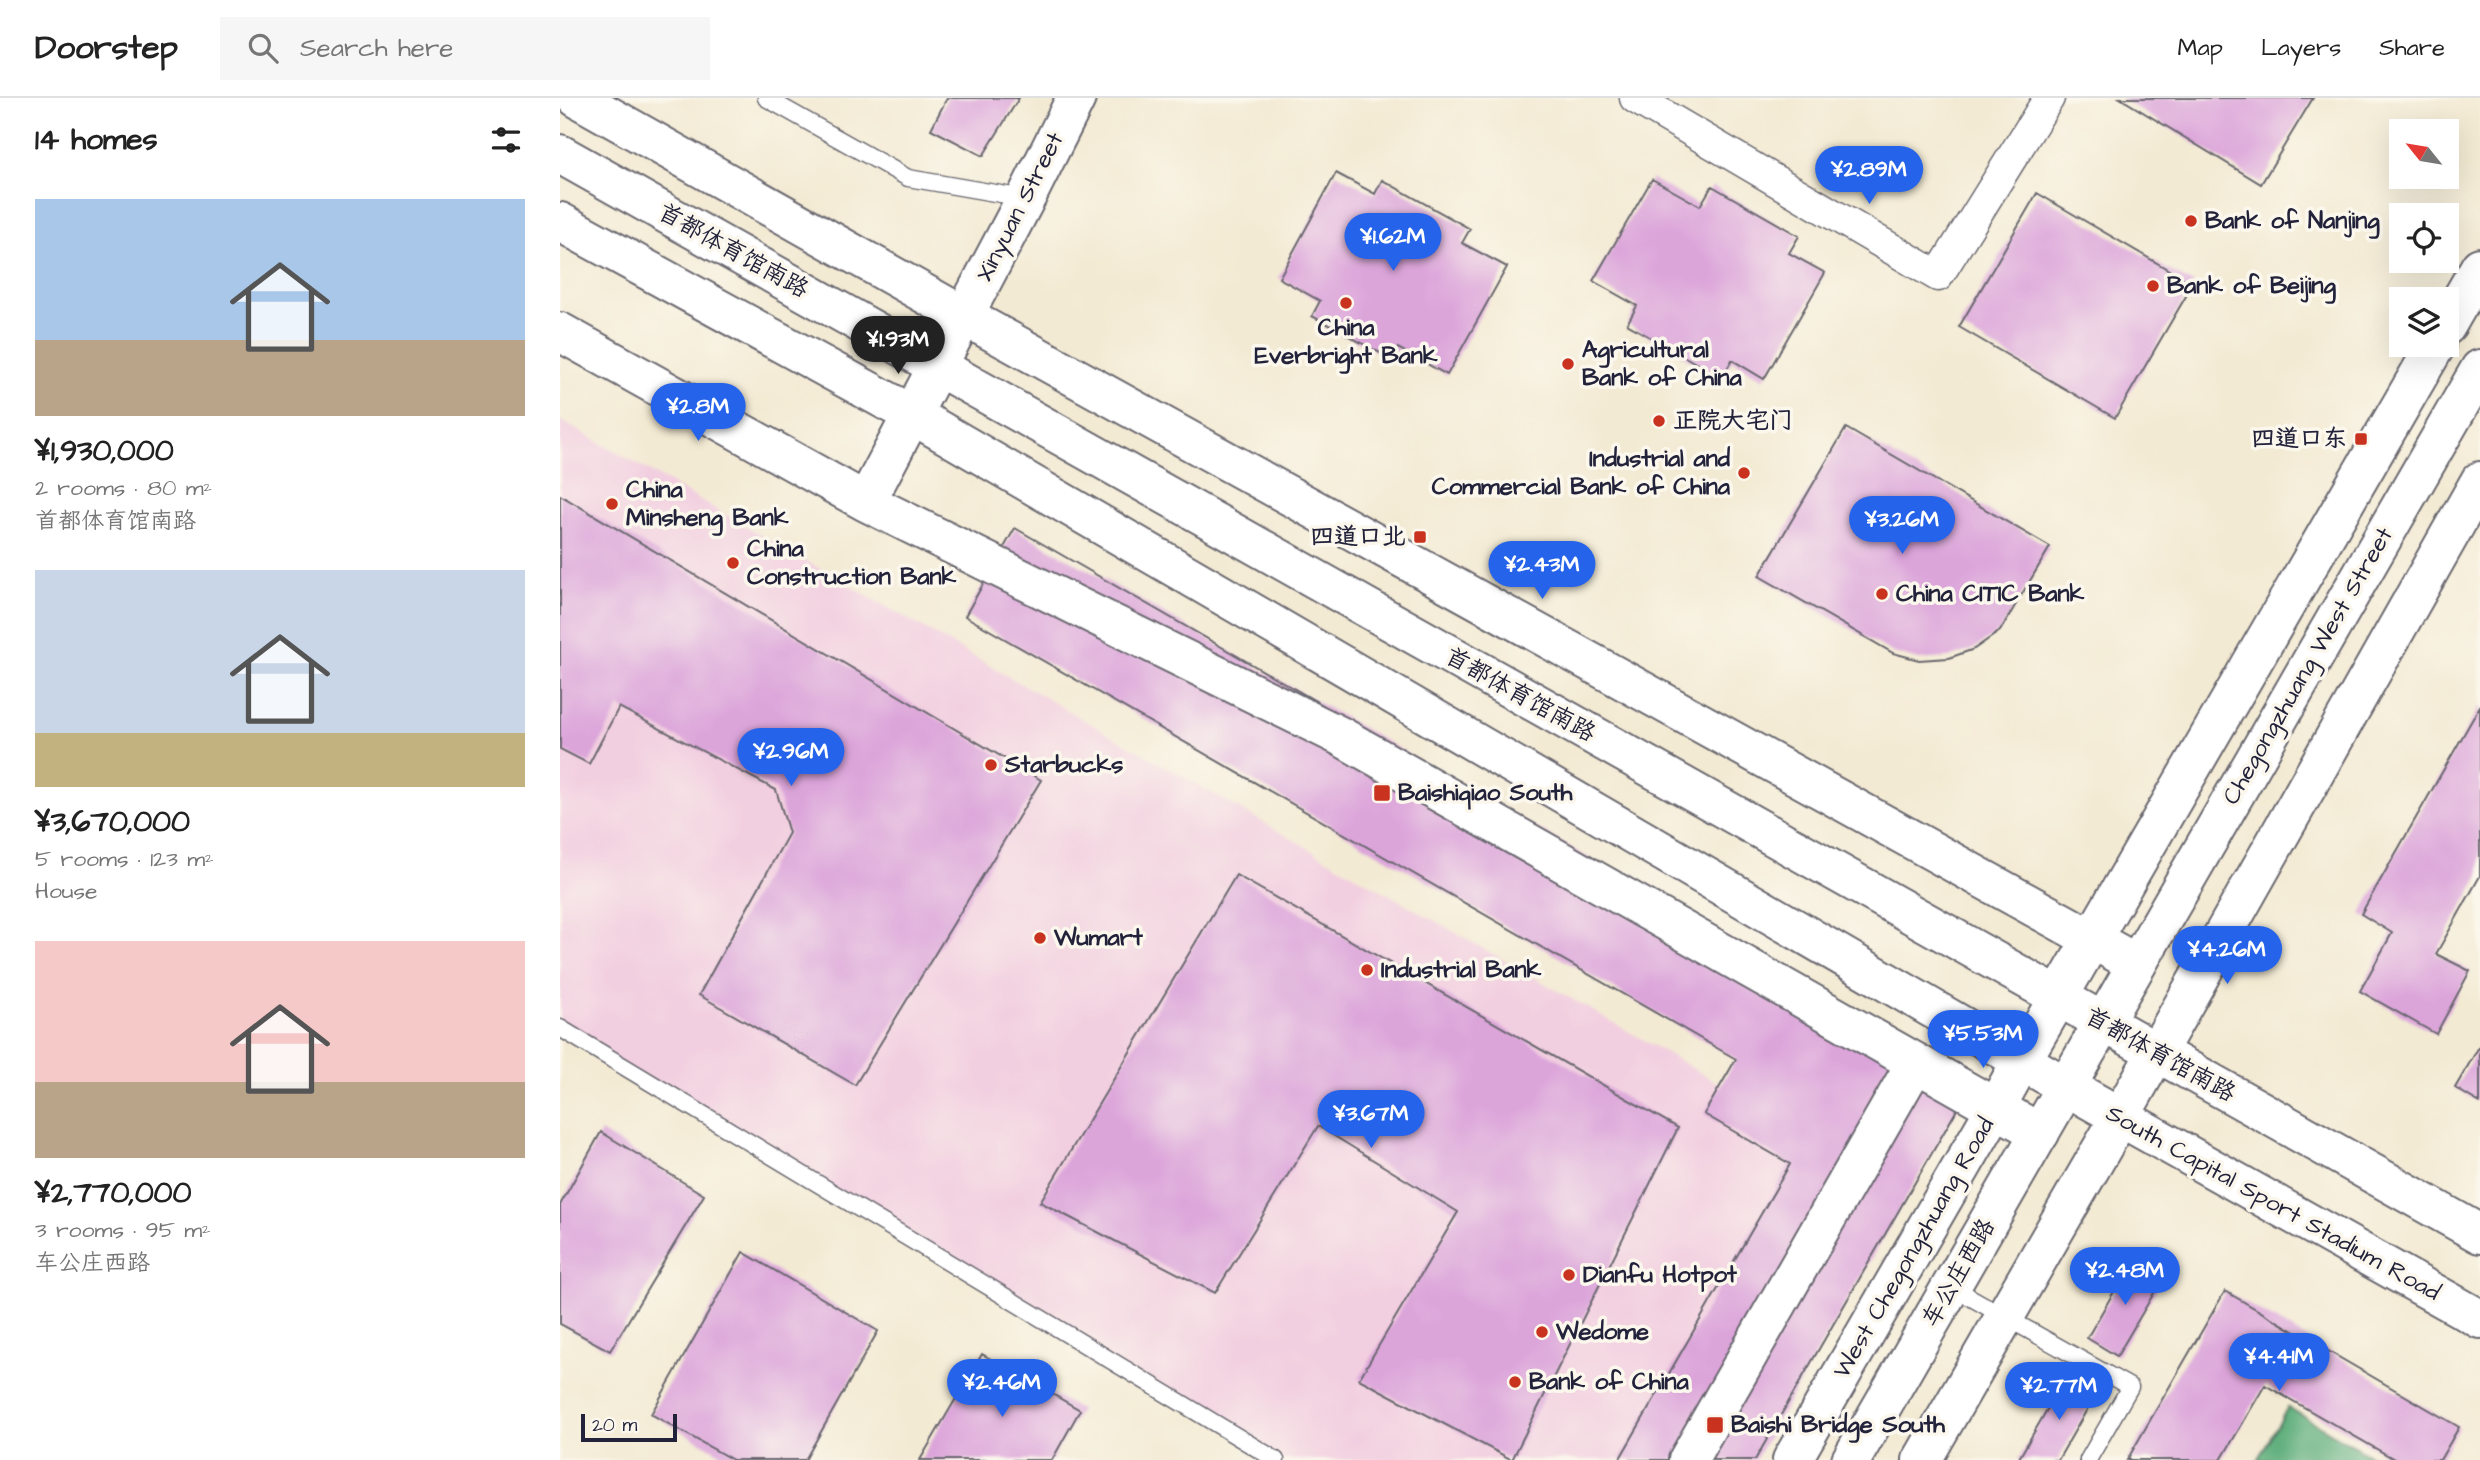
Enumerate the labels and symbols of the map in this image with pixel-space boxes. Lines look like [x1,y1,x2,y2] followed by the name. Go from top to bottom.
[2389,119,2459,189] north arrow
[968,126,1073,288] street label: Xinyuan Street
[1812,146,1926,206] pin: ¥2.89M
[651,195,815,307] street label: 首都体育馆南路
[2205,204,2380,239] place label: Bank of Nanjing
[2183,213,2199,229] marker: Bank of Nanjing
[1336,214,1450,273] pin: ¥1.62M
[2167,269,2337,304] place label: Bank of Beijing
[2145,278,2161,294] marker: Bank of Beijing
[1338,295,1354,311] marker: China Everbright Bank
[1255,311,1438,374] place label: China Everbright Bank
[841,316,955,376] pin: ¥1.93M
[1582,333,1742,395] place label: Agricultural Bank of China
[1560,356,1576,372] marker: Agricultural Bank of China
[649,384,747,443] pin: ¥2.8M
[1673,404,1793,438] place label: 正院大宅门
[1651,413,1667,429] marker: 正院大宅门
[2251,422,2347,456] place label: 四道口东
[2353,431,2369,447] marker: 四道口东
[1432,442,1731,504] place label: Industrial and Commercial Bank of China
[1736,465,1752,481] marker: Industrial and Commercial Bank of China
[626,473,789,536] place label: China Minsheng Bank
[604,496,620,512] marker: China Minsheng Bank
[1845,496,1959,556] pin: ¥3.26M
[1310,520,1406,554] place label: 四道口北
[2214,521,2403,811] street label: Chegongzhuang West Street
[1412,529,1428,545] marker: 四道口北
[747,532,957,594] place label: China Construction Bank
[1485,542,1599,601] pin: ¥2.43M
[725,555,741,571] marker: China Construction Bank
[1896,577,2084,611] place label: China CITIC Bank
[1874,586,1890,602] marker: China CITIC Bank
[1438,639,1602,751] street label: 首都体育馆南路
[734,728,848,788] pin: ¥2.96M
[1004,748,1123,782] place label: Starbucks
[983,757,999,773] marker: Starbucks
[1398,776,1574,810] place label: Baishiqiao South
[1372,783,1392,803] marker: Baishiqiao South
[1053,921,1143,955] place label: Wumart
[2170,926,2284,986] pin: ¥4.26M
[1032,930,1048,946] marker: Wumart
[1381,953,1542,987] place label: Industrial Bank
[1359,962,1375,978] marker: Industrial Bank
[2078,999,2242,1111] street label: 首都体育馆南路
[1926,1010,2040,1070] pin: ¥5.53M
[1314,1090,1428,1150] pin: ¥3.67M
[2100,1097,2446,1309] street label: South Capital Sport Stadium Road
[1825,1111,2004,1385] street label: West Chegongzhuang Road
[1914,1213,2004,1333] street label: 车公庄西路
[2068,1248,2182,1307] pin: ¥2.48M
[1583,1258,1737,1292] place label: Dianfu Hotpot
[1561,1267,1577,1283] marker: Dianfu Hotpot
[1555,1315,1649,1349] place label: Wedome
[1534,1324,1550,1340] marker: Wedome
[2222,1334,2336,1393] pin: ¥4.41M
[945,1360,1059,1419] pin: ¥2.46M
[2002,1362,2116,1422] pin: ¥2.77M
[1529,1365,1689,1399] place label: Bank of China
[1507,1374,1523,1390] marker: Bank of China
[1731,1408,1946,1443] place label: Baishi Bridge South
[581,1411,677,1443] scale bar
[1705,1415,1725,1435] marker: Baishi Bridge South

